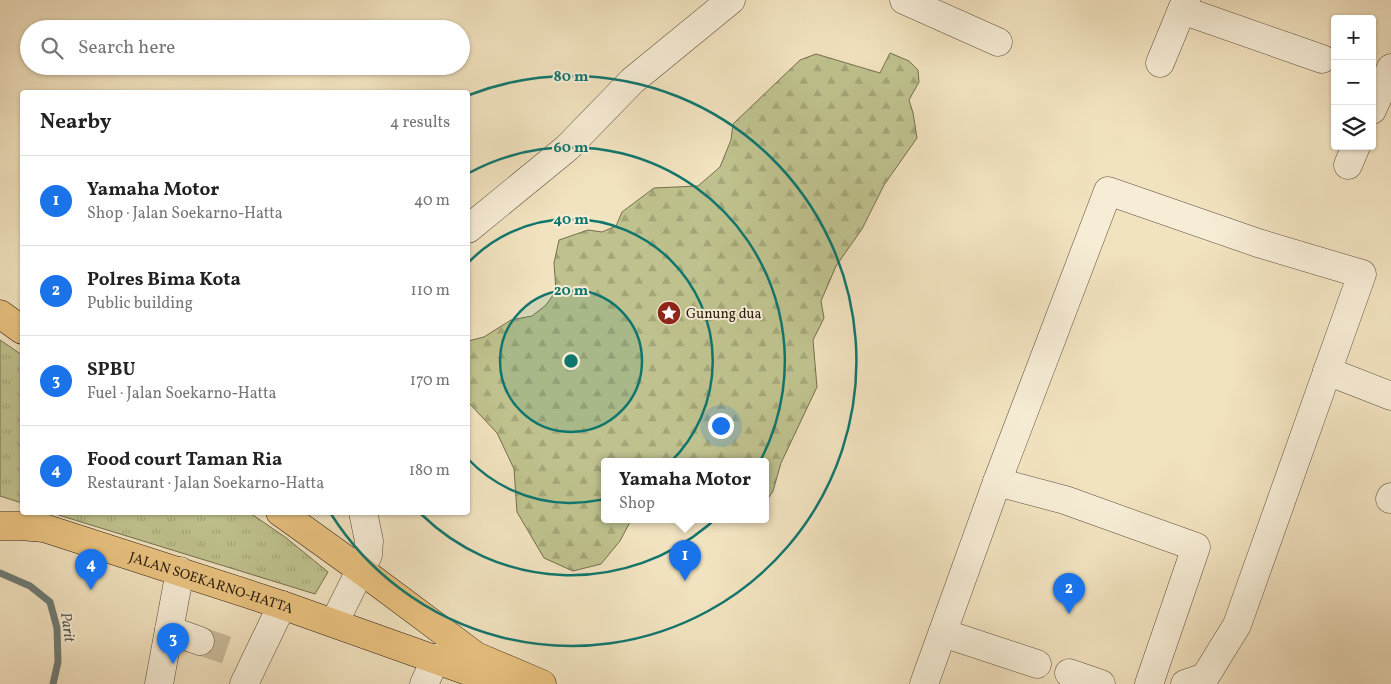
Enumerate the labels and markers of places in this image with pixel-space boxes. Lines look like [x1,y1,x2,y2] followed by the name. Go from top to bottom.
[656,300,682,326] place icon: Gunung dua
[686,305,761,324] place label: Gunung dua
[562,352,580,370] centre of rings
[669,540,701,581] pin: 1
[75,549,107,590] pin: 4
[1053,573,1085,614] pin: 2
[157,623,189,664] pin: 3

